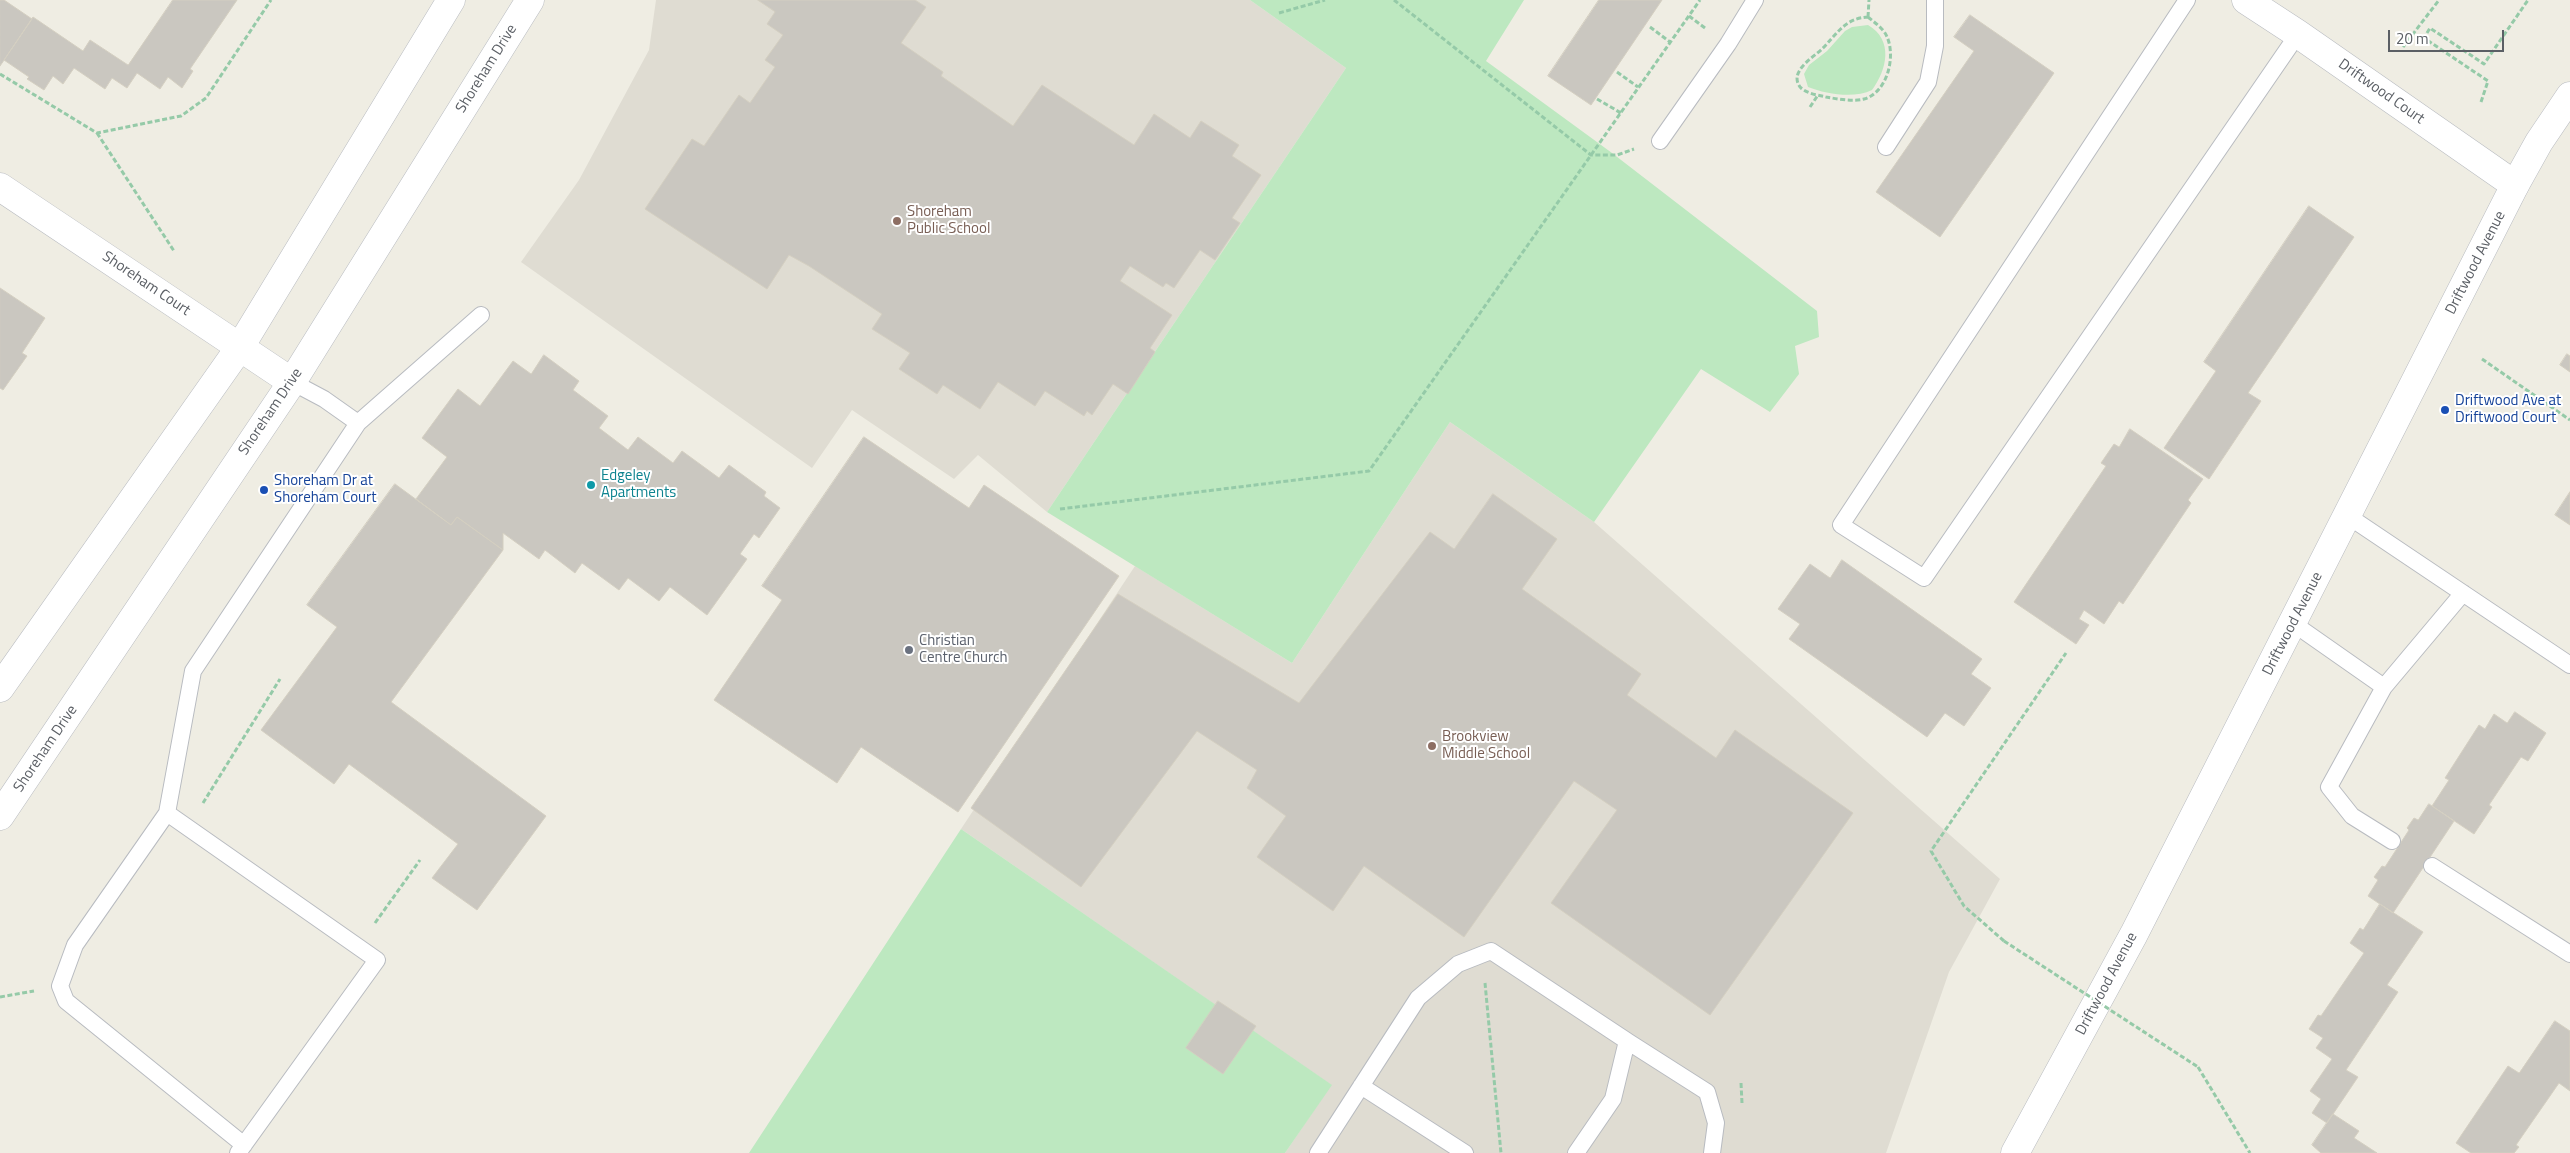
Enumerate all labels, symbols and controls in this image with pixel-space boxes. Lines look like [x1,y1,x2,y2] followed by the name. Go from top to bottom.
[2390,20,2506,52] scale bar
[453,21,521,117] street label: Shoreham Drive
[2396,27,2429,50] text: 20 m
[2334,56,2428,128] street label: Driftwood Court
[907,203,990,238] place label: Shoreham Public School
[2442,208,2510,318] street label: Driftwood Avenue
[891,215,903,227] marker: Shoreham Public School
[98,248,194,320] street label: Shoreham Court
[235,365,307,459] street label: Shoreham Drive
[2455,392,2561,427] place label: Driftwood Ave at Driftwood Court
[2439,404,2451,416] marker: Driftwood Ave at Driftwood Court
[601,467,676,502] place label: Edgeley Apartments
[274,472,376,507] place label: Shoreham Dr at Shoreham Court
[585,479,597,491] marker: Edgeley Apartments
[258,484,270,496] marker: Shoreham Dr at Shoreham Court
[2259,569,2327,679] street label: Driftwood Avenue
[919,632,1008,667] place label: Christian Centre Church
[903,644,915,656] marker: Christian Centre Church
[10,702,82,796] street label: Shoreham Drive
[1442,728,1530,763] place label: Brookview Middle School
[1426,740,1438,752] marker: Brookview Middle School
[2072,930,2142,1038] street label: Driftwood Avenue

